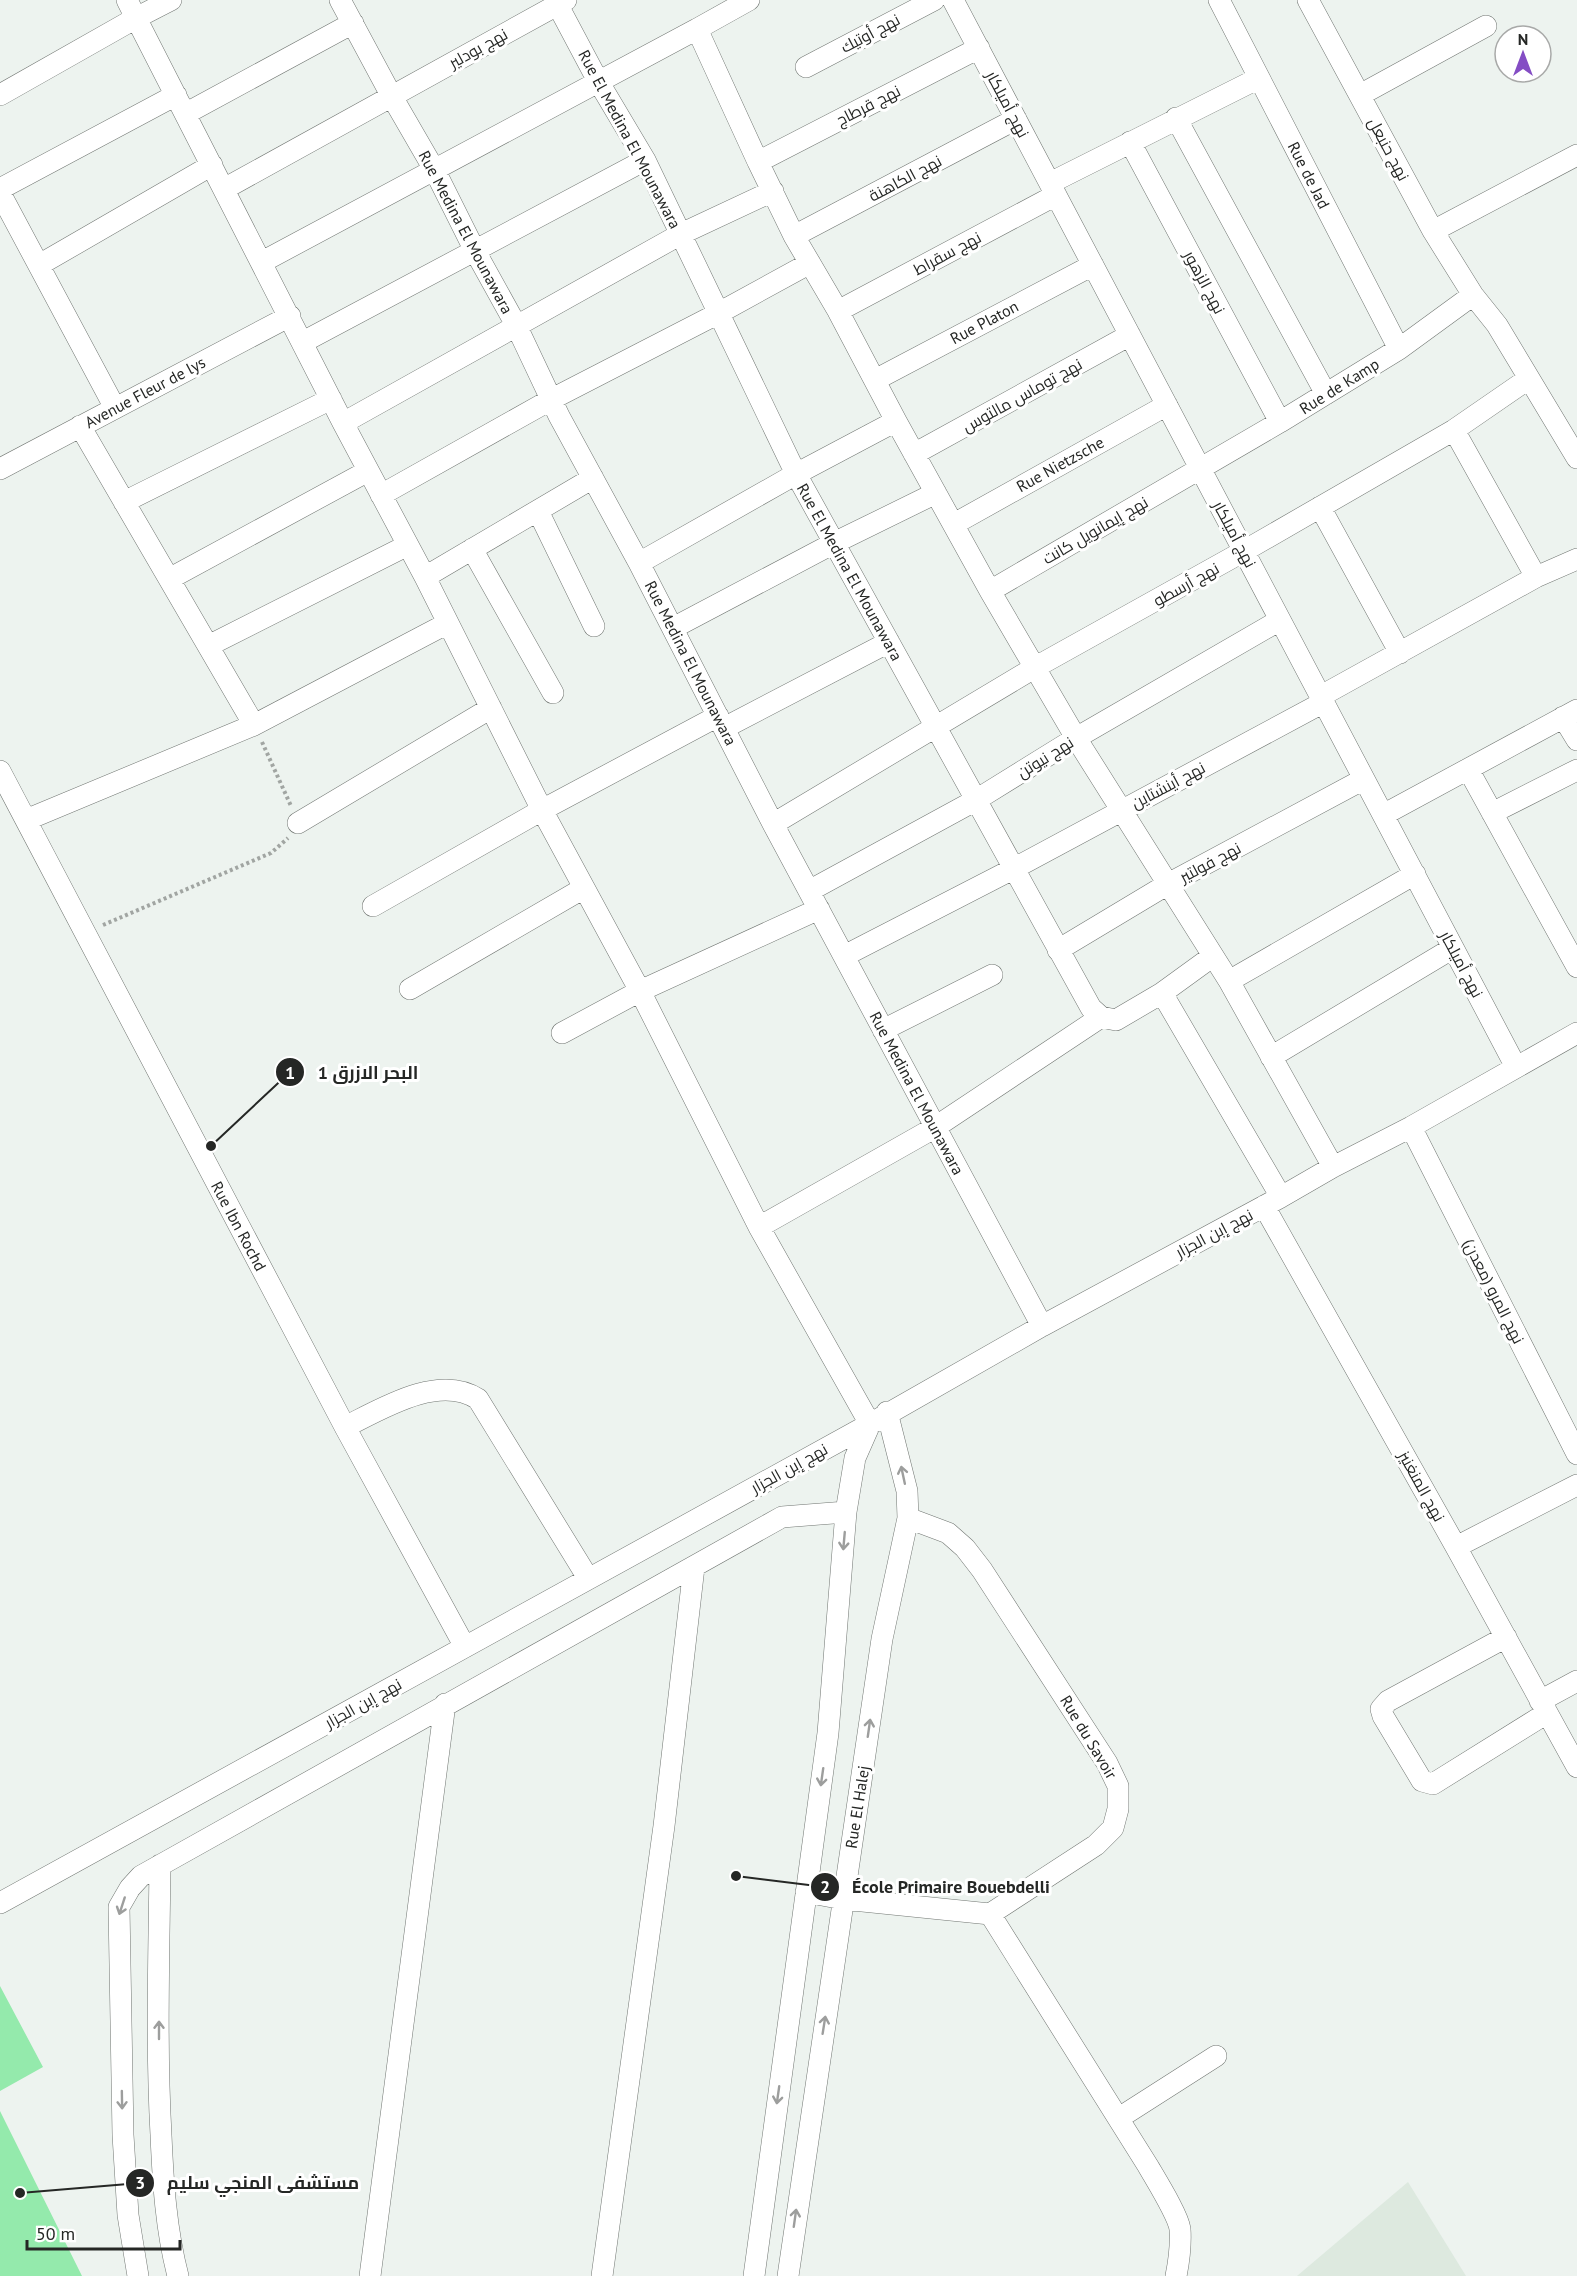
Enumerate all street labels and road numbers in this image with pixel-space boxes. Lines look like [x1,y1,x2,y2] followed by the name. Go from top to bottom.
[837,9,904,59] street label: نهج أوتيك
[444,24,512,75] street label: نهج بودلير
[574,46,686,232] street label: Rue El Medina El Mounawara
[980,66,1034,142] street label: نهج أميلكار
[832,80,904,131] street label: نهج قرطاج
[1362,114,1414,185] street label: نهج حنبعل
[1284,138,1334,212] street label: Rue de Jad
[414,147,518,317] street label: Rue Medina El Mounawara
[865,150,946,207] street label: نهج الكاهنة
[910,227,985,281] street label: نهج سقراط
[1178,246,1230,318] street label: نهج الزهور
[946,296,1022,348] street label: Rue Platon
[81,352,209,432] street label: Avenue Fleur de lys
[959,354,1086,438] street label: نهج توماس مالتوس
[1295,354,1383,418] street label: Rue de Kamp
[1013,432,1107,496] street label: Rue Nietzsche
[793,480,907,664] street label: Rue El Medina El Mounawara
[1039,492,1152,570] street label: نهج إيمانويل كانت
[1207,496,1261,572] street label: نهج أميلكار
[1150,558,1223,612] street label: نهج أرسطو
[641,577,741,749] street label: Rue Medina El Mounawara
[1013,732,1078,784] street label: نهج نيوتن
[1128,757,1209,815] street label: نهج أينشتاين
[1175,838,1245,889] street label: نهج فولتير
[1434,926,1488,1002] street label: نهج أميلكار
[865,1008,969,1178] street label: Rue Medina El Mounawara
[207,1178,271,1274] street label: Rue Ibn Rochd
[1171,1204,1257,1264] street label: نهج إبن الجزار
[1457,1235,1529,1348] street label: نهج المرو (معدن)
[746,1439,832,1500] street label: نهج إبن الجزار
[1392,1446,1450,1526] street label: نهج المنغنيز
[320,1674,406,1735] street label: نهج إبن الجزار
[1056,1691,1122,1783] street label: Rue du Savoir
[841,1764,873,1850] street label: Rue El Halej

